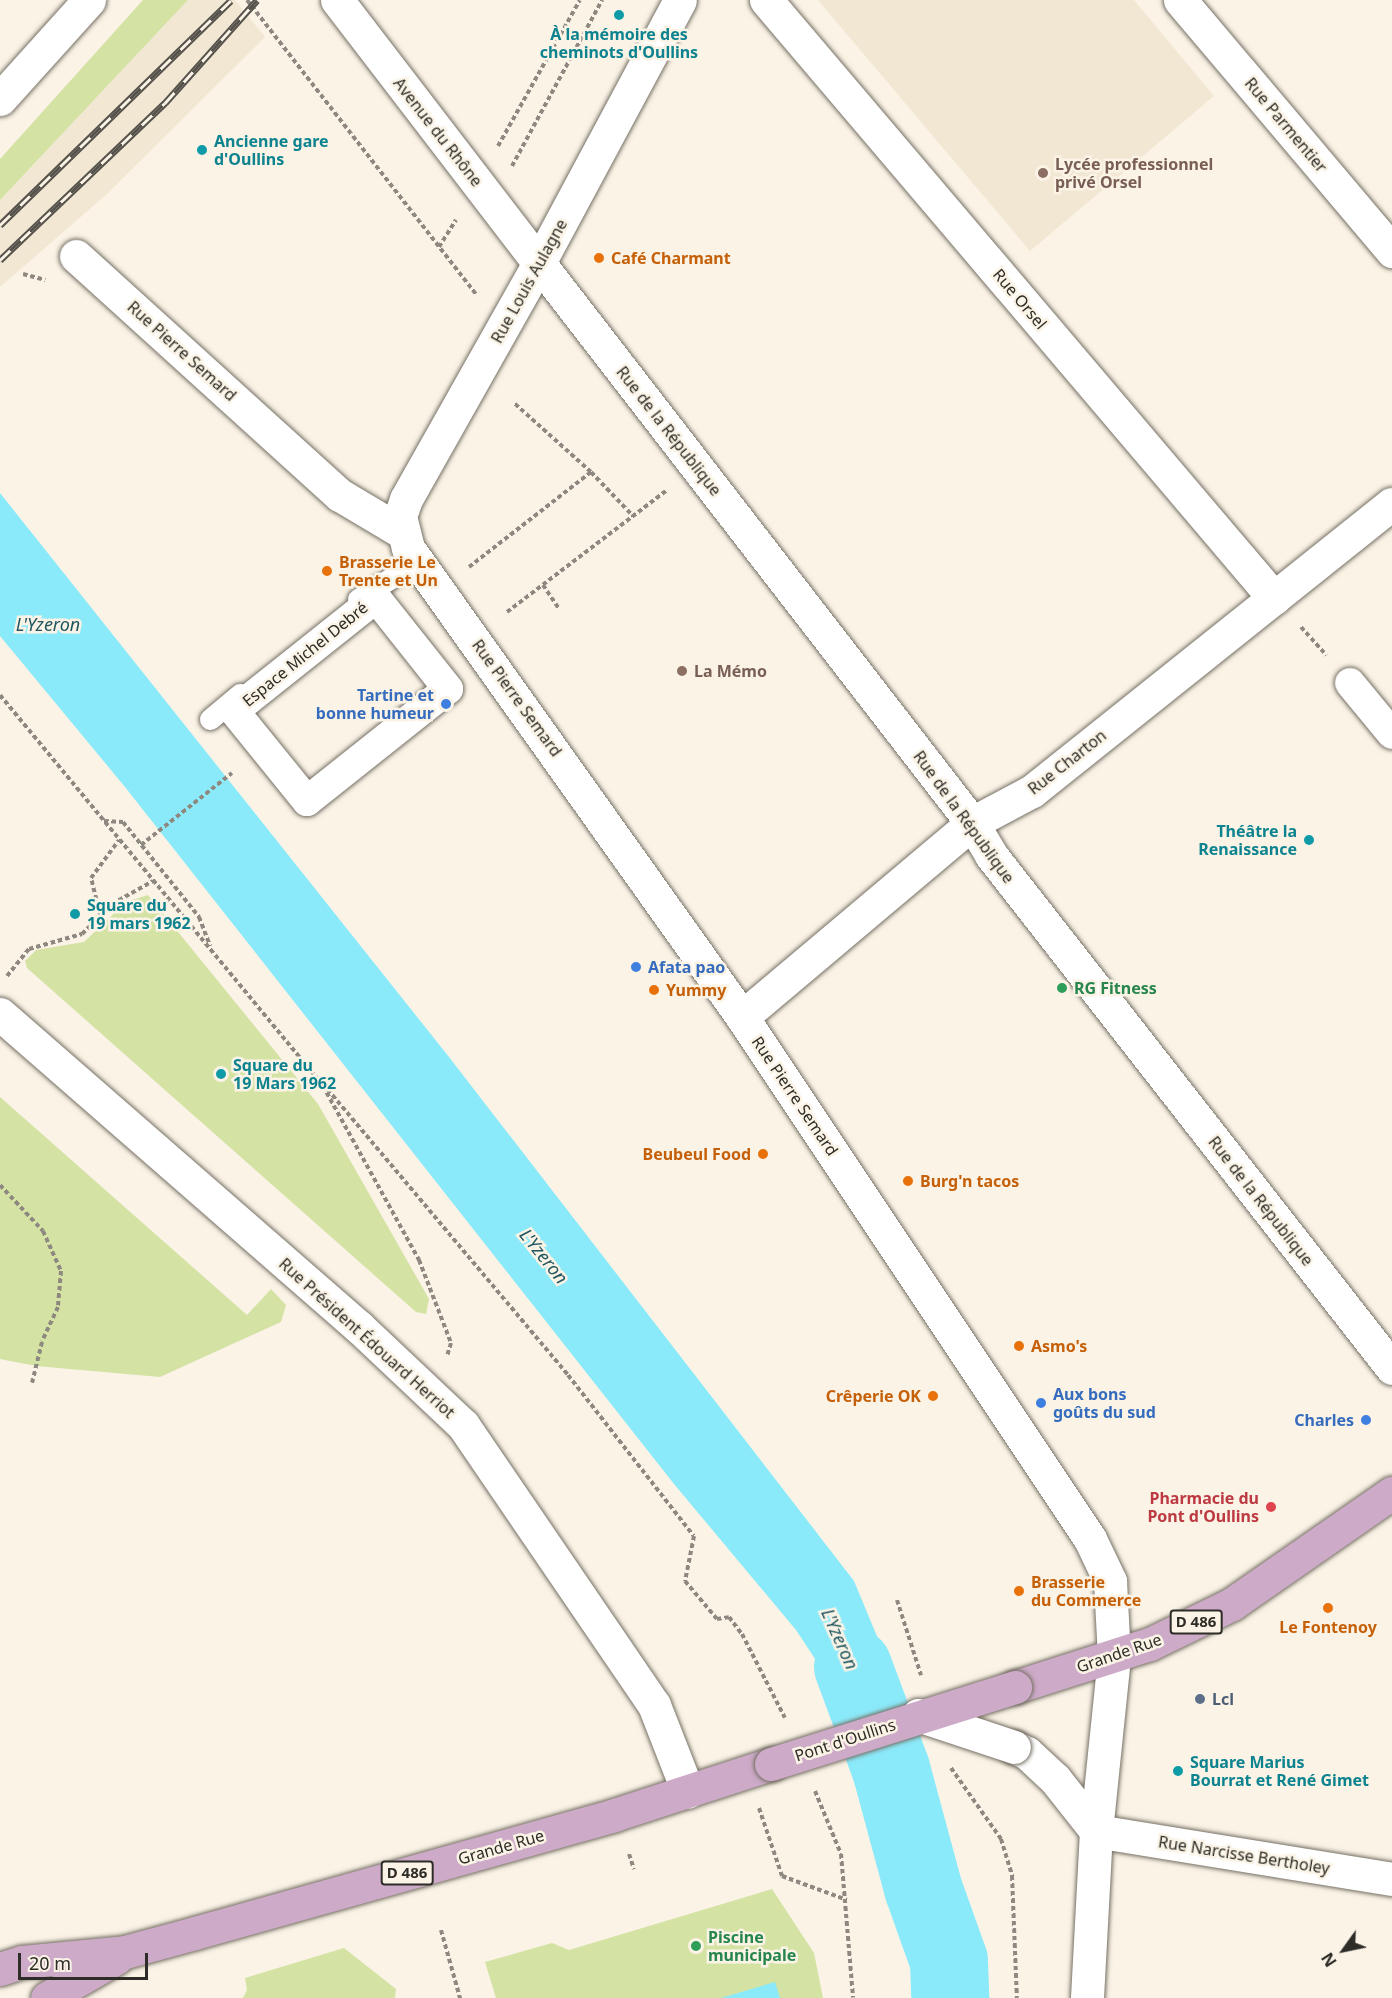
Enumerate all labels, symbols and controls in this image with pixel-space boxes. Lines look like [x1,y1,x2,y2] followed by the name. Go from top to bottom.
[612,8,626,22] marker: À la mémoire des cheminots d'Oullins
[540,24,698,62] place label: À la mémoire des cheminots d'Oullins
[390,74,486,190] street label: Avenue du Rhône
[1241,74,1331,176] street label: Rue Parmentier
[214,131,329,169] place label: Ancienne gare d'Oullins
[195,143,209,157] marker: Ancienne gare d'Oullins
[1055,154,1213,192] place label: Lycée professionnel privé Orsel
[1036,166,1050,180] marker: Lycée professionnel privé Orsel
[487,216,571,346] street label: Rue Louis Aulagne
[611,248,731,268] place label: Café Charmant
[592,251,606,265] marker: Café Charmant
[989,265,1051,333] street label: Rue Orsel
[124,297,240,405] street label: Rue Pierre Semard
[613,362,725,500] street label: Rue de la République
[339,552,438,590] place label: Brasserie Le Trente et Un
[320,564,334,578] marker: Brasserie Le Trente et Un
[238,598,372,710] street label: Espace Michel Debré
[16,613,80,635] water label: L'Yzeron
[468,636,566,760] street label: Rue Pierre Semard
[694,661,767,681] place label: La Mémo
[675,664,689,678] marker: La Mémo
[316,685,434,723] place label: Tartine et bonne humeur
[439,697,453,711] marker: Tartine et bonne humeur
[1024,726,1110,798] street label: Rue Charton
[910,747,1018,887] street label: Rue de la République
[1198,821,1297,859] place label: Théâtre la Renaissance
[1302,833,1316,847] marker: Théâtre la Renaissance
[87,895,191,933] place label: Square du 19 mars 1962
[68,907,82,921] marker: Square du 19 mars 1962
[648,957,725,977] place label: Afata pao
[629,960,643,974] marker: Afata pao
[1074,978,1157,998] place label: RG Fitness
[666,980,726,1000] place label: Yummy
[1055,981,1069,995] marker: RG Fitness
[647,983,661,997] marker: Yummy
[748,1033,842,1159] street label: Rue Pierre Semard
[233,1055,336,1093] place label: Square du 19 Mars 1962
[214,1067,228,1081] marker: Square du 19 Mars 1962
[1205,1132,1317,1270] street label: Rue de la République
[643,1144,751,1164] place label: Beubeul Food
[756,1147,770,1161] marker: Beubeul Food
[920,1171,1019,1191] place label: Burg'n tacos
[901,1174,915,1188] marker: Burg'n tacos
[515,1224,573,1288] water label: L'Yzeron
[275,1254,459,1422] street label: Rue Président Édouard Herriot
[1031,1336,1087,1356] place label: Asmo's
[1012,1339,1026,1353] marker: Asmo's
[1053,1384,1156,1422] place label: Aux bons goûts du sud
[826,1386,921,1406] place label: Crêperie OK
[926,1389,940,1403] marker: Crêperie OK
[1034,1396,1048,1410] marker: Aux bons goûts du sud
[1294,1410,1354,1430] place label: Charles
[1359,1413,1373,1427] marker: Charles
[1147,1488,1259,1526] place label: Pharmacie du Pont d'Oullins
[1264,1500,1278,1514] marker: Pharmacie du Pont d'Oullins
[1031,1572,1141,1610] place label: Brasserie du Commerce
[1012,1584,1026,1598] marker: Brasserie du Commerce
[1321,1601,1335,1615] marker: Le Fontenoy
[817,1605,863,1673] water label: L'Yzeron
[1169,1610,1223,1634] road number: D 486
[1279,1617,1377,1637] place label: Le Fontenoy
[1074,1629,1164,1677] street label: Grande Rue
[1212,1689,1234,1709] place label: Lcl
[1193,1692,1207,1706] marker: Lcl
[792,1715,898,1765] street label: Pont d'Oullins
[1190,1752,1369,1790] place label: Square Marius Bourrat et René Gimet
[1171,1764,1185,1778] marker: Square Marius Bourrat et René Gimet
[456,1826,546,1868] street label: Grande Rue
[1157,1832,1331,1878] street label: Rue Narcisse Bertholey
[380,1861,434,1885] road number: D 486
[1314,1920,1374,1980] north arrow
[708,1927,796,1965] place label: Piscine municipale
[689,1939,703,1953] marker: Piscine municipale
[21,1941,152,1979] scale bar
[1316,1948,1342,1971] text: N
[29,1951,71,1975] text: 20 m

